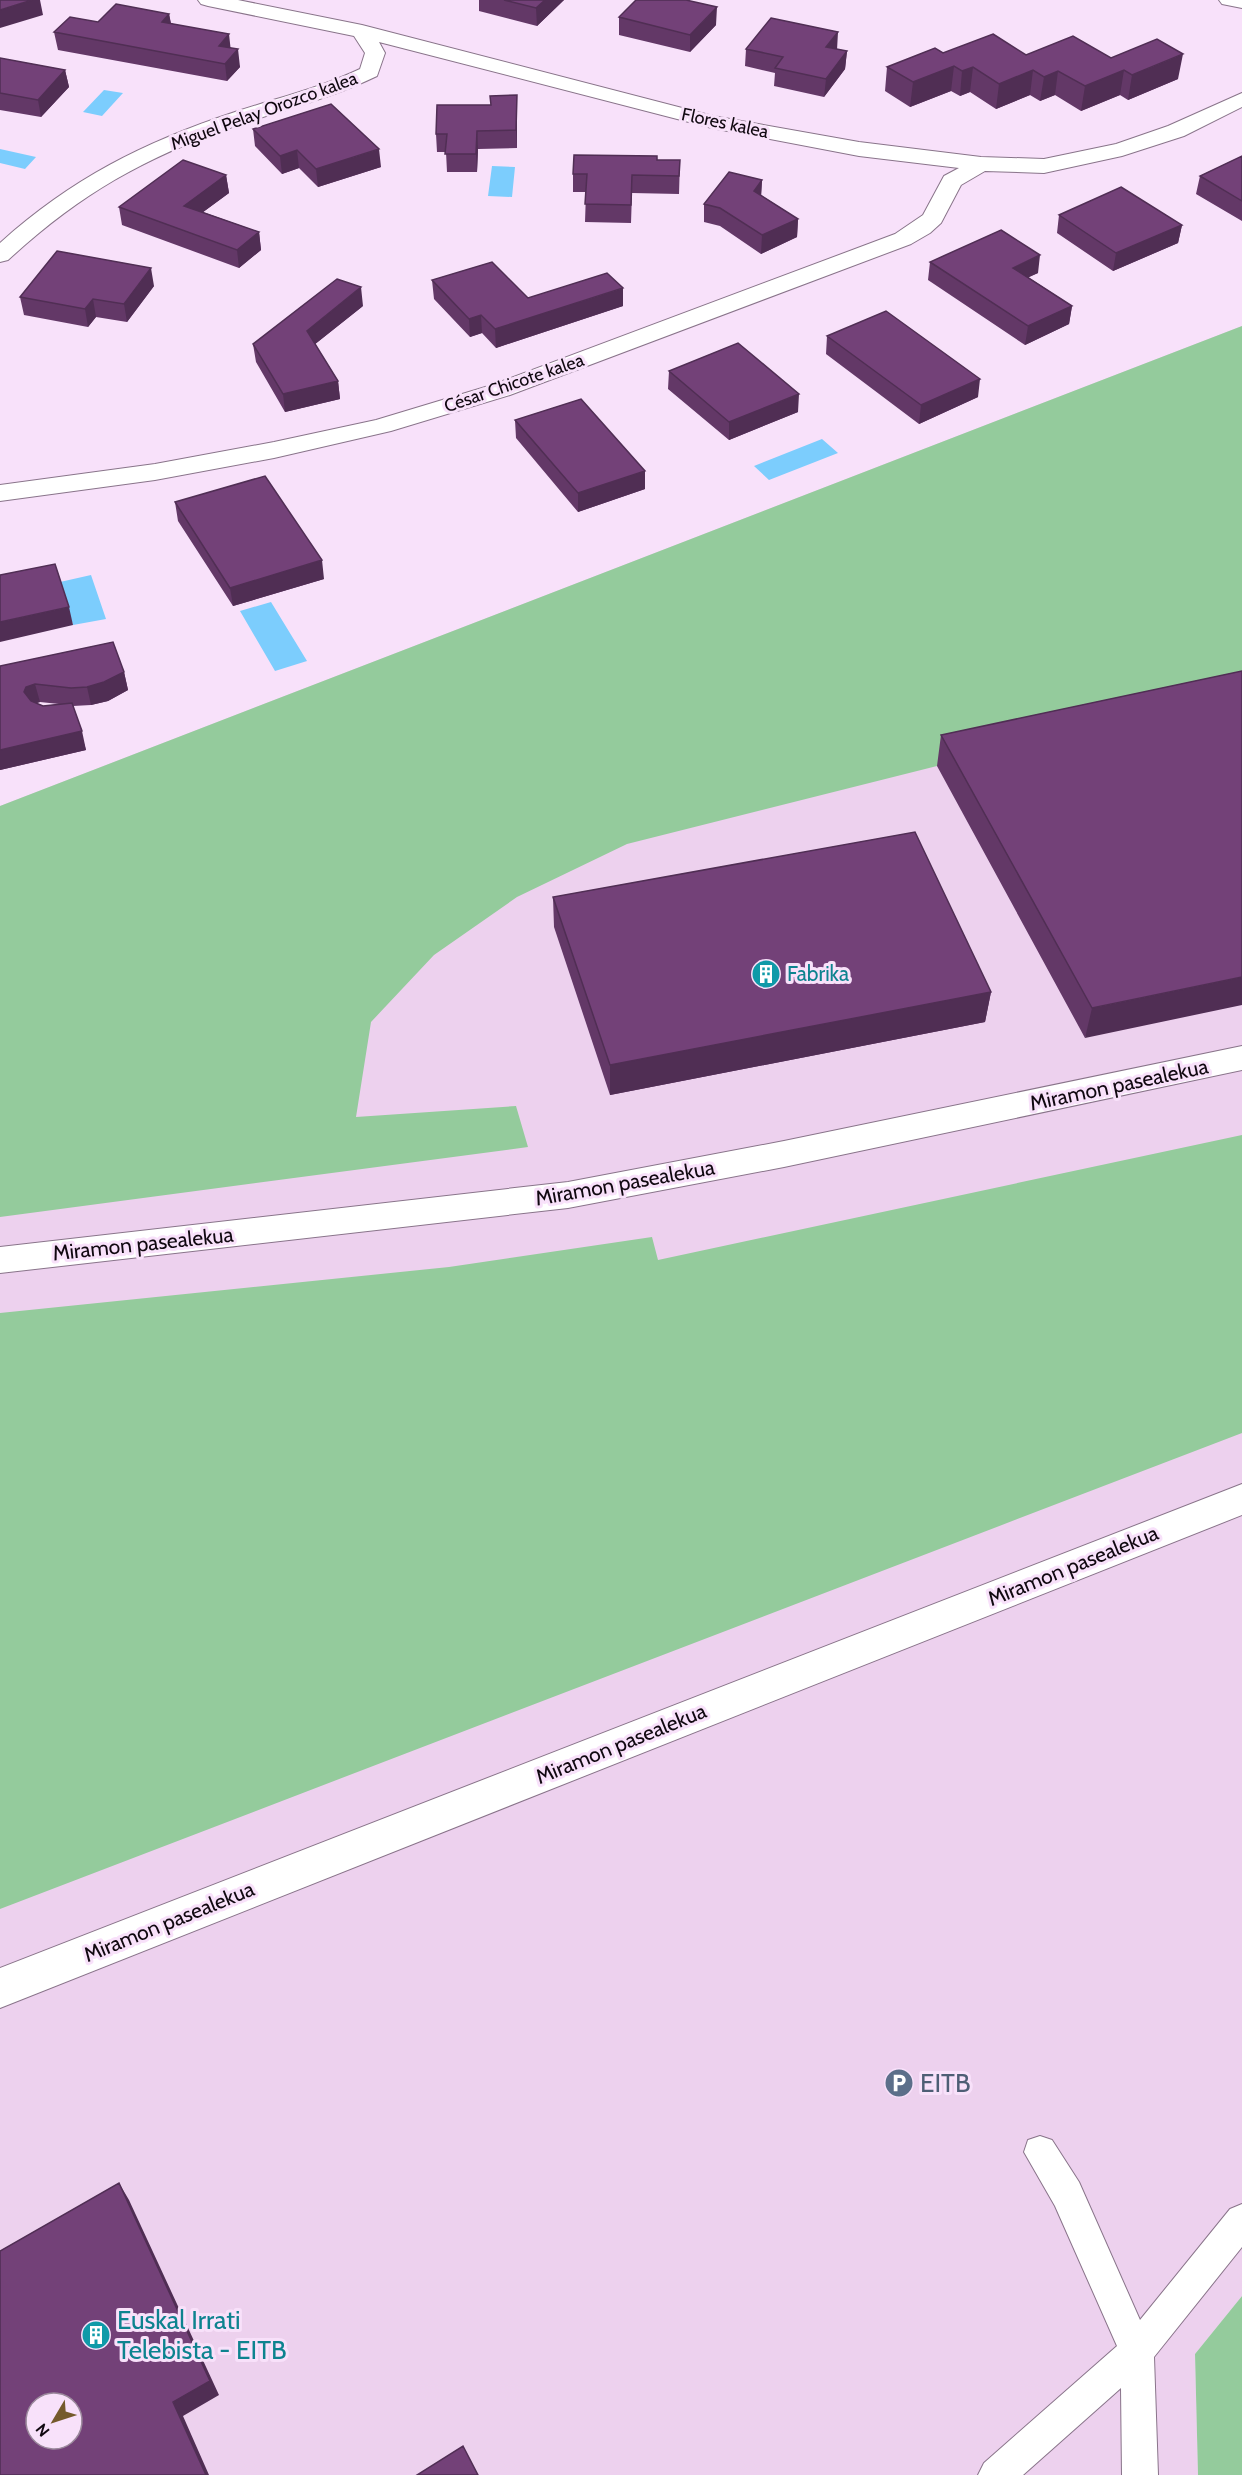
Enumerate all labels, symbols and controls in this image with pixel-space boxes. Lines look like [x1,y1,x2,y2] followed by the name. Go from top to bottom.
[168,67,361,155] street label: Miguel Pelay Orozco kalea
[680,103,771,143] street label: Flores kalea
[441,349,587,417] street label: César Chicote kalea
[750,958,782,990] building icon: Fabrika
[787,961,849,986] place label: Fabrika
[1027,1053,1210,1116] street label: Miramon pasealekua
[533,1154,717,1211] street label: Miramon pasealekua
[51,1222,235,1265] street label: Miramon pasealekua
[984,1520,1162,1611] street label: Miramon pasealekua
[532,1698,710,1789] street label: Miramon pasealekua
[80,1876,258,1967] street label: Miramon pasealekua
[883,2067,915,2099] parking icon: EITB
[920,2067,970,2099] place label: EITB
[117,2304,287,2366] place label: Euskal Irrati Telebista - EITB
[80,2319,112,2351] building icon: Euskal Irrati Telebista - EITB
[24,2391,84,2451] north arrow
[32,2420,54,2440] text: N

